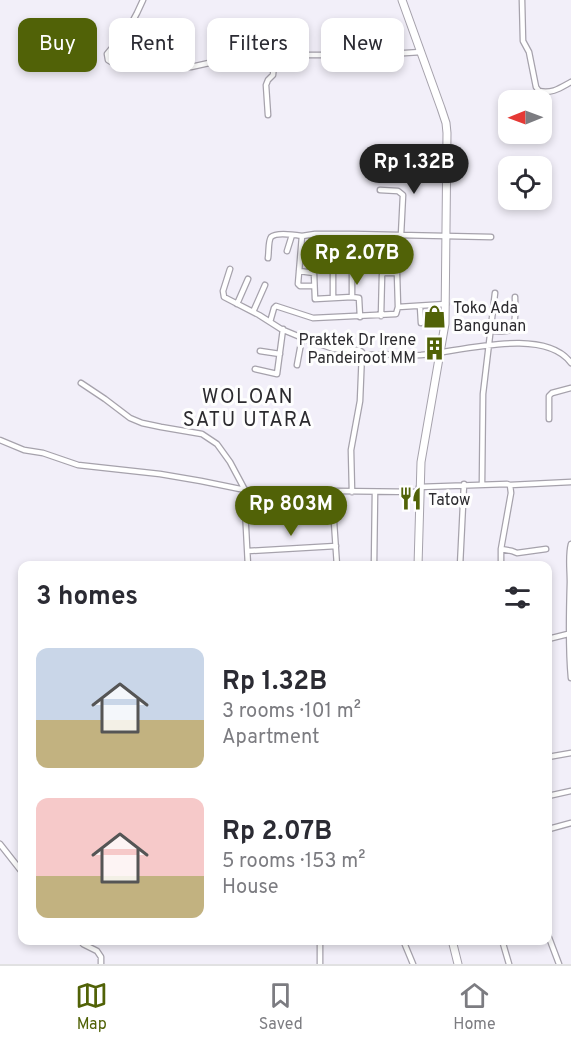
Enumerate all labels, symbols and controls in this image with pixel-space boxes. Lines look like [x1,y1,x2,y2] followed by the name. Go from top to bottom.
[18,18,97,72] chip: Buy
[109,18,195,72] chip: Rent
[207,18,309,72] chip: Filters
[321,18,404,72] chip: New
[498,90,552,144] north arrow
[498,90,552,210] map controls
[352,144,476,195] pin: Rp 1.32B
[374,150,454,176] text: Rp 1.32B
[498,156,552,210] button: locate
[295,235,419,286] pin: Rp 2.07B
[315,241,399,267] text: Rp 2.07B
[453,299,526,337] place label: Toko Ada Bangunan
[422,303,448,329] shop icon: Toko Ada Bangunan
[299,331,416,369] place label: Praktek Dr Irene Pandeiroot MM
[421,335,447,361] building icon: Praktek Dr Irene Pandeiroot MM
[183,385,313,434] district label: WOLOAN SATU UTARA
[236,486,346,537] pin: Rp 803M
[397,486,423,512] restaurant icon: Tatow
[428,491,471,511] place label: Tatow
[249,492,333,518] text: Rp 803M
[36,581,138,614] text: 3 homes
[501,581,534,614] icon: filters
[222,666,327,699] text: Rp 1.32B
[84,672,156,744] icon: home
[222,699,361,725] text: 3 rooms · 101 m²
[222,725,320,751] text: Apartment
[222,816,332,849] text: Rp 2.07B
[84,822,156,894] icon: home
[222,849,365,875] text: 5 rooms · 153 m²
[222,875,278,901] text: House
[75,979,108,1035] tab: Map
[259,979,303,1035] tab: Saved
[453,979,496,1035] tab: Home

